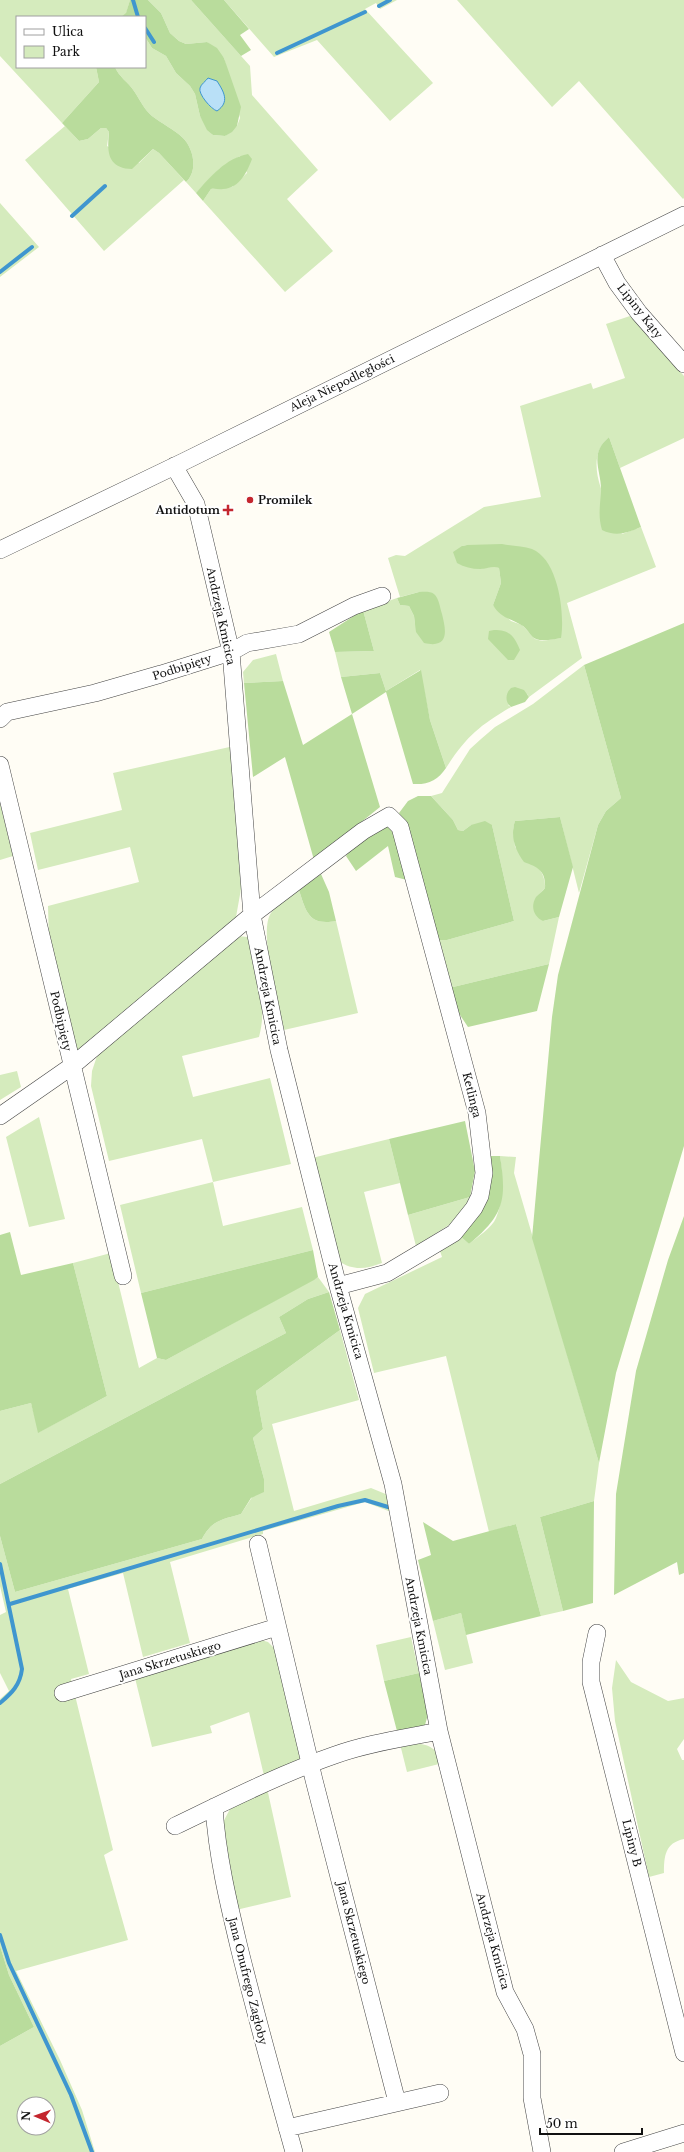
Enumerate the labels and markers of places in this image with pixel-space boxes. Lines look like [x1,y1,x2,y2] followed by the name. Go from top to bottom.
[258,493,313,507] place label: Promilek
[245,495,255,505] marker: Promilek
[155,503,220,517] place label: Antidotum
[223,505,233,515] marker: Antidotum

